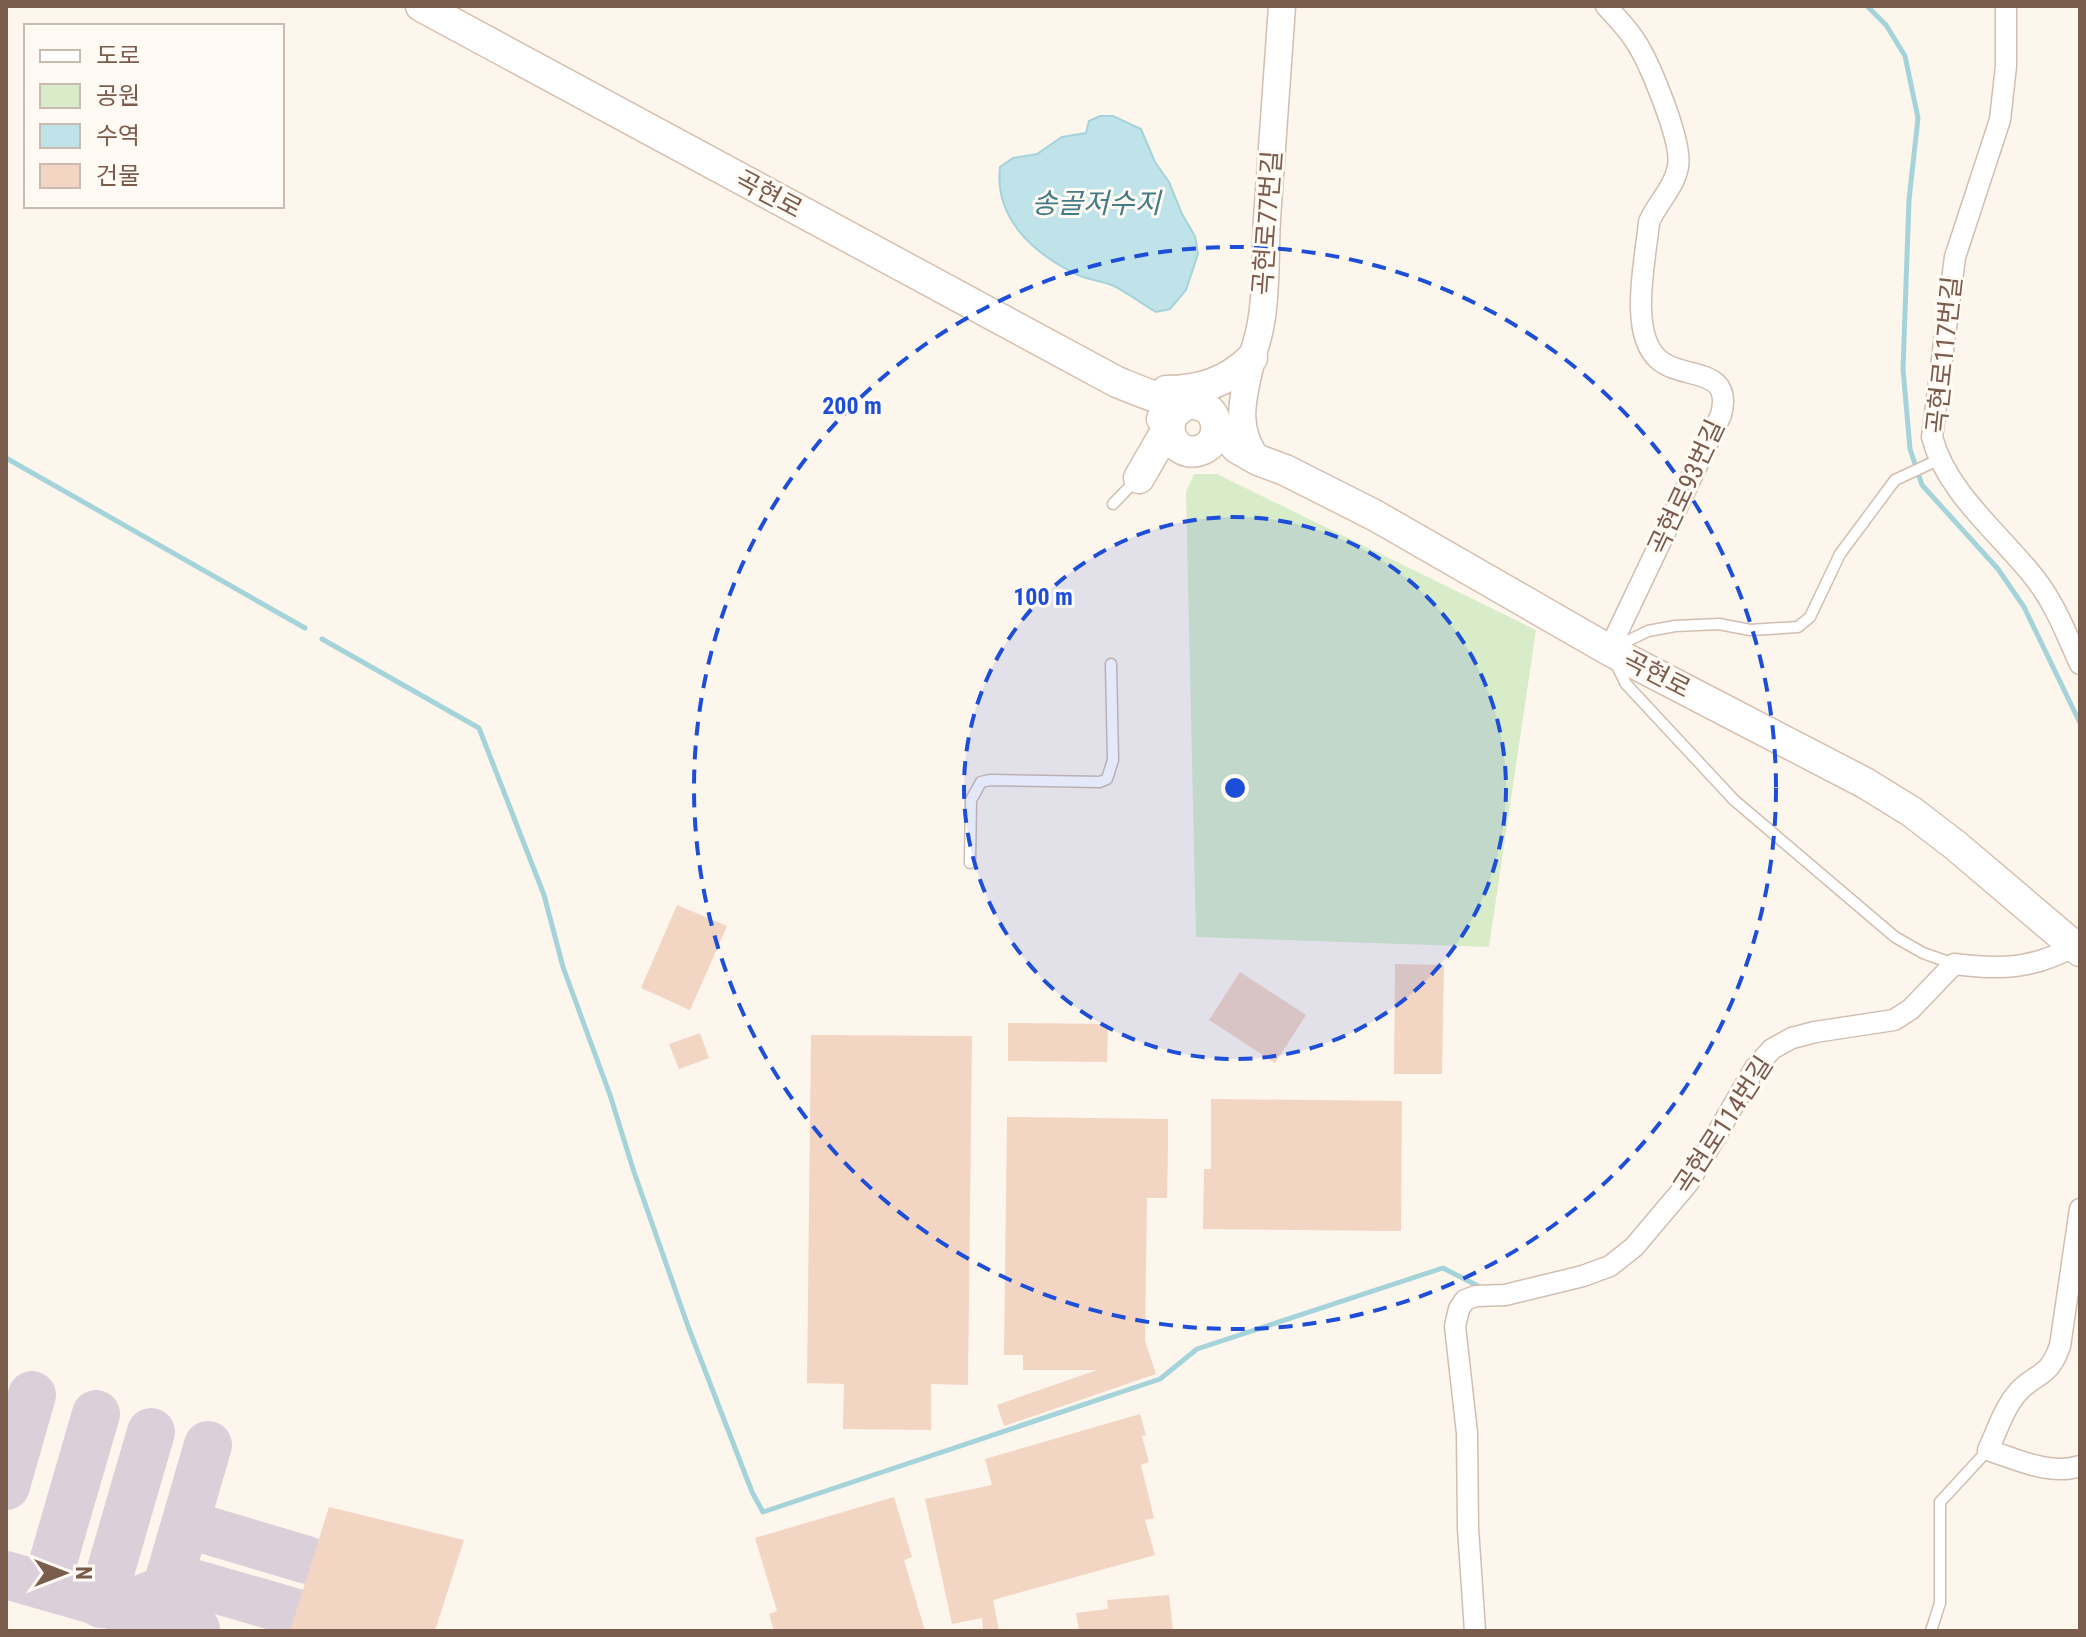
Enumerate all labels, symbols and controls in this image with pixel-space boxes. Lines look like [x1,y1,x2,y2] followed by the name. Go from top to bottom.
[24,24,284,208] legend
[96,42,140,70] text: 도로
[96,82,140,110] text: 공원
[96,122,140,150] text: 수역
[1247,149,1287,297] street label: 곡현로77번길
[96,162,140,190] text: 건물
[730,164,808,224] street label: 곡현로
[1032,187,1163,220] water label: 송골저수지
[1921,275,1967,435] street label: 곡현로117번길
[822,392,882,420] text: 200 m
[1642,415,1730,559] street label: 곡현로93번길
[1013,583,1073,611] text: 100 m
[1618,644,1696,704] street label: 곡현로
[1221,774,1249,802] centre of rings
[1667,1051,1779,1199] street label: 곡현로114번길
[24,1533,104,1613] north arrow
[71,1566,96,1580] text: N

